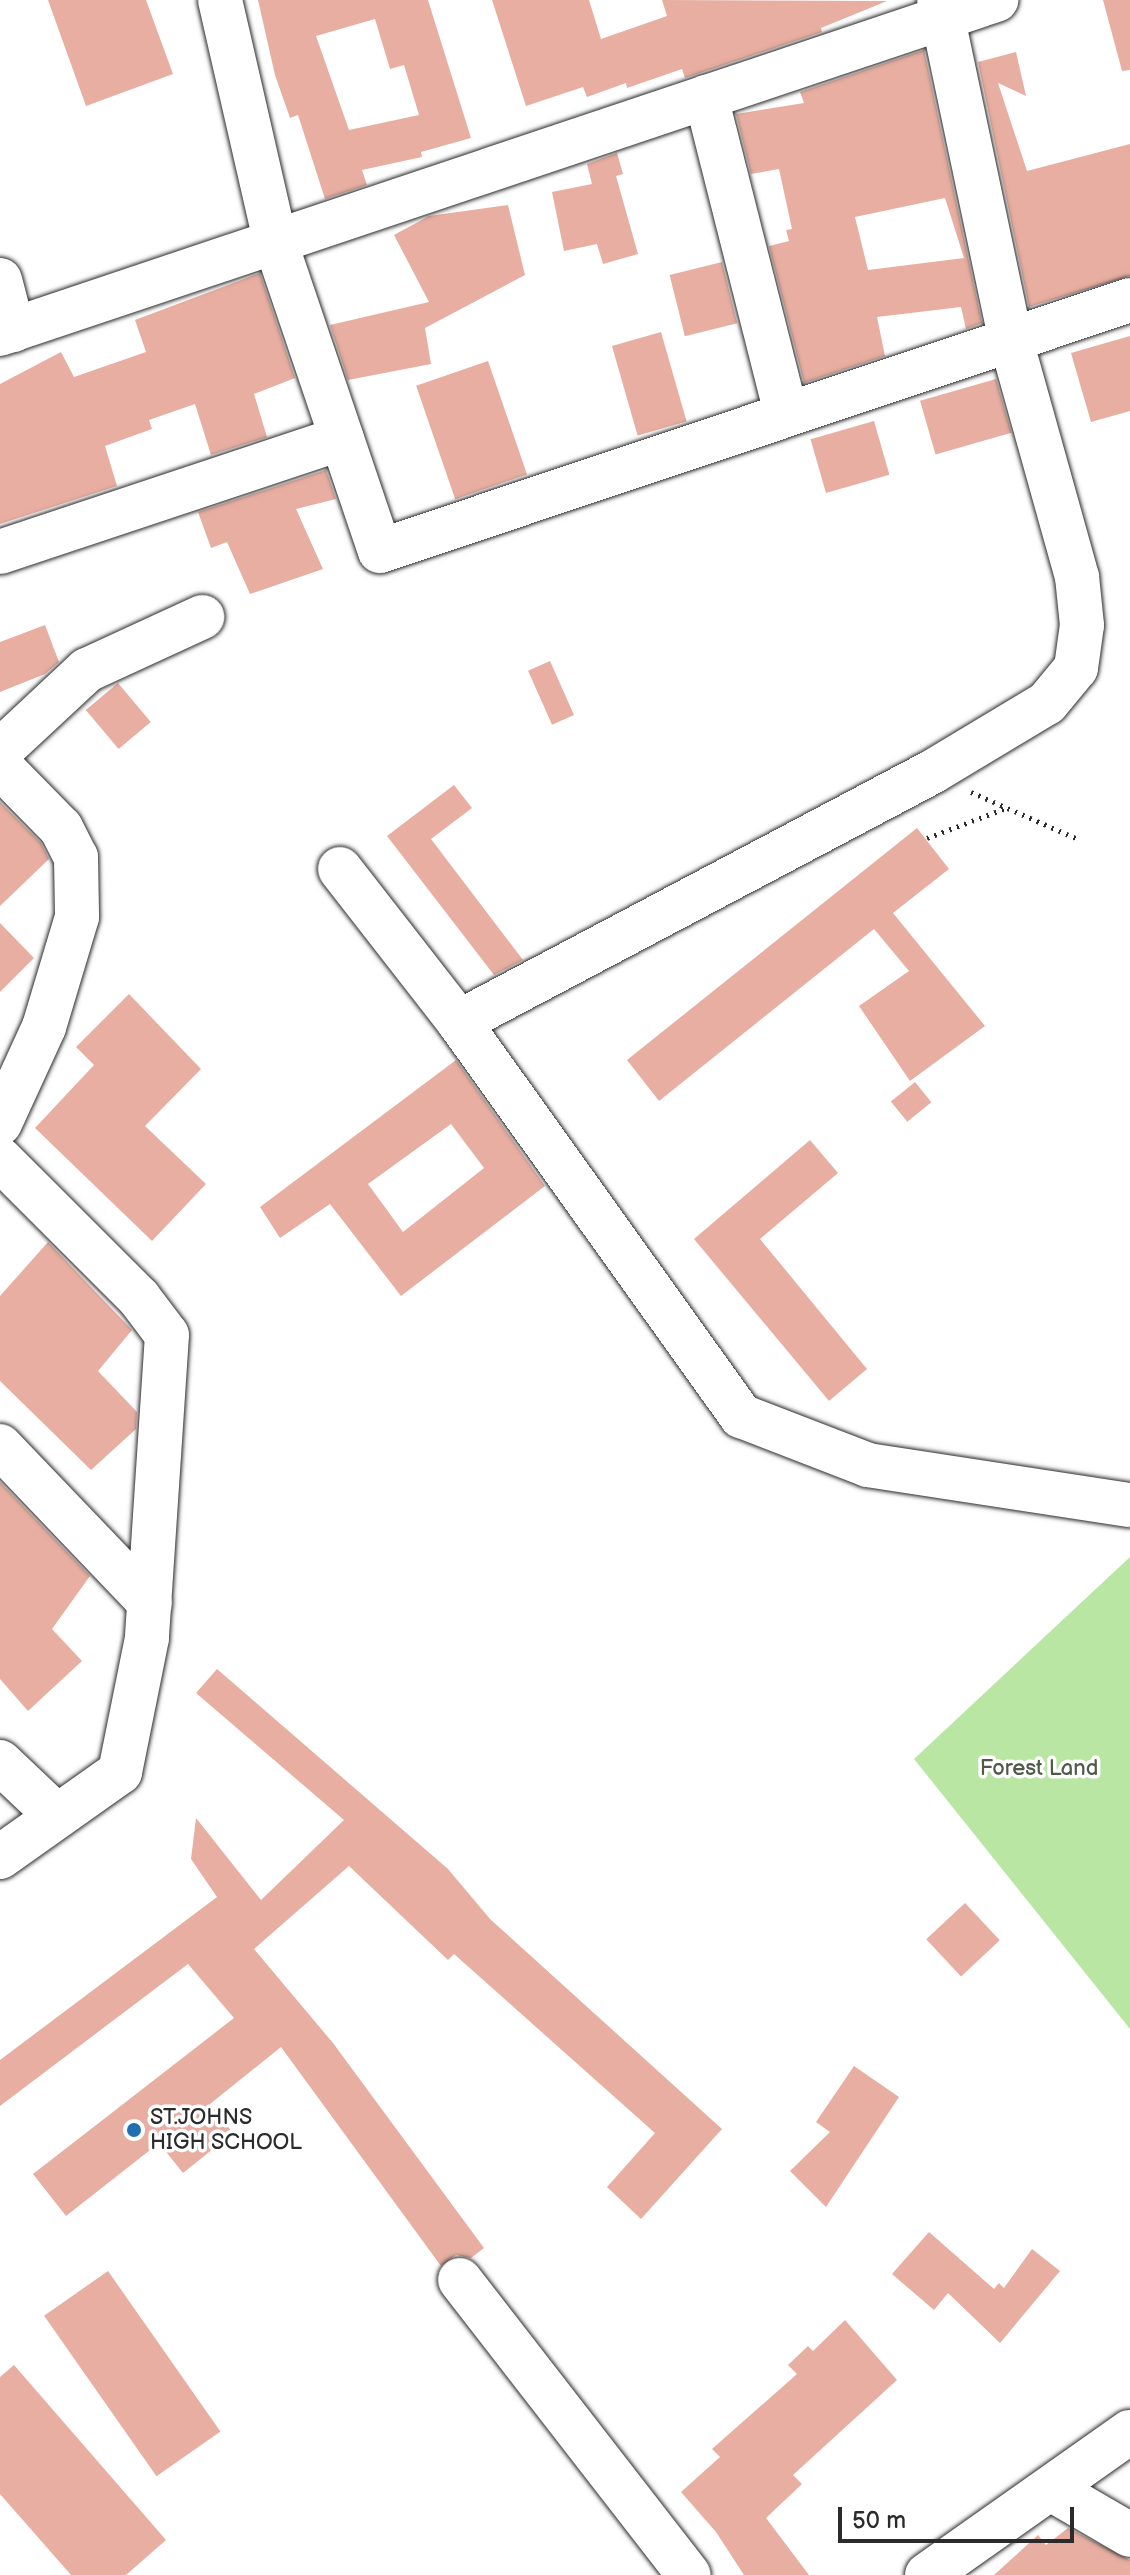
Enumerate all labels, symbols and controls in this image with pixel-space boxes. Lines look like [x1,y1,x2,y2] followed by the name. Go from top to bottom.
[980,1756,1098,1782] park label: Forest Land
[150,2104,302,2156] place label: ST.JOHNS HIGH SCHOOL
[125,2121,143,2139] marker: ST.JOHNS HIGH SCHOOL
[842,2491,1078,2541] scale bar
[852,2506,906,2535] text: 50 m

